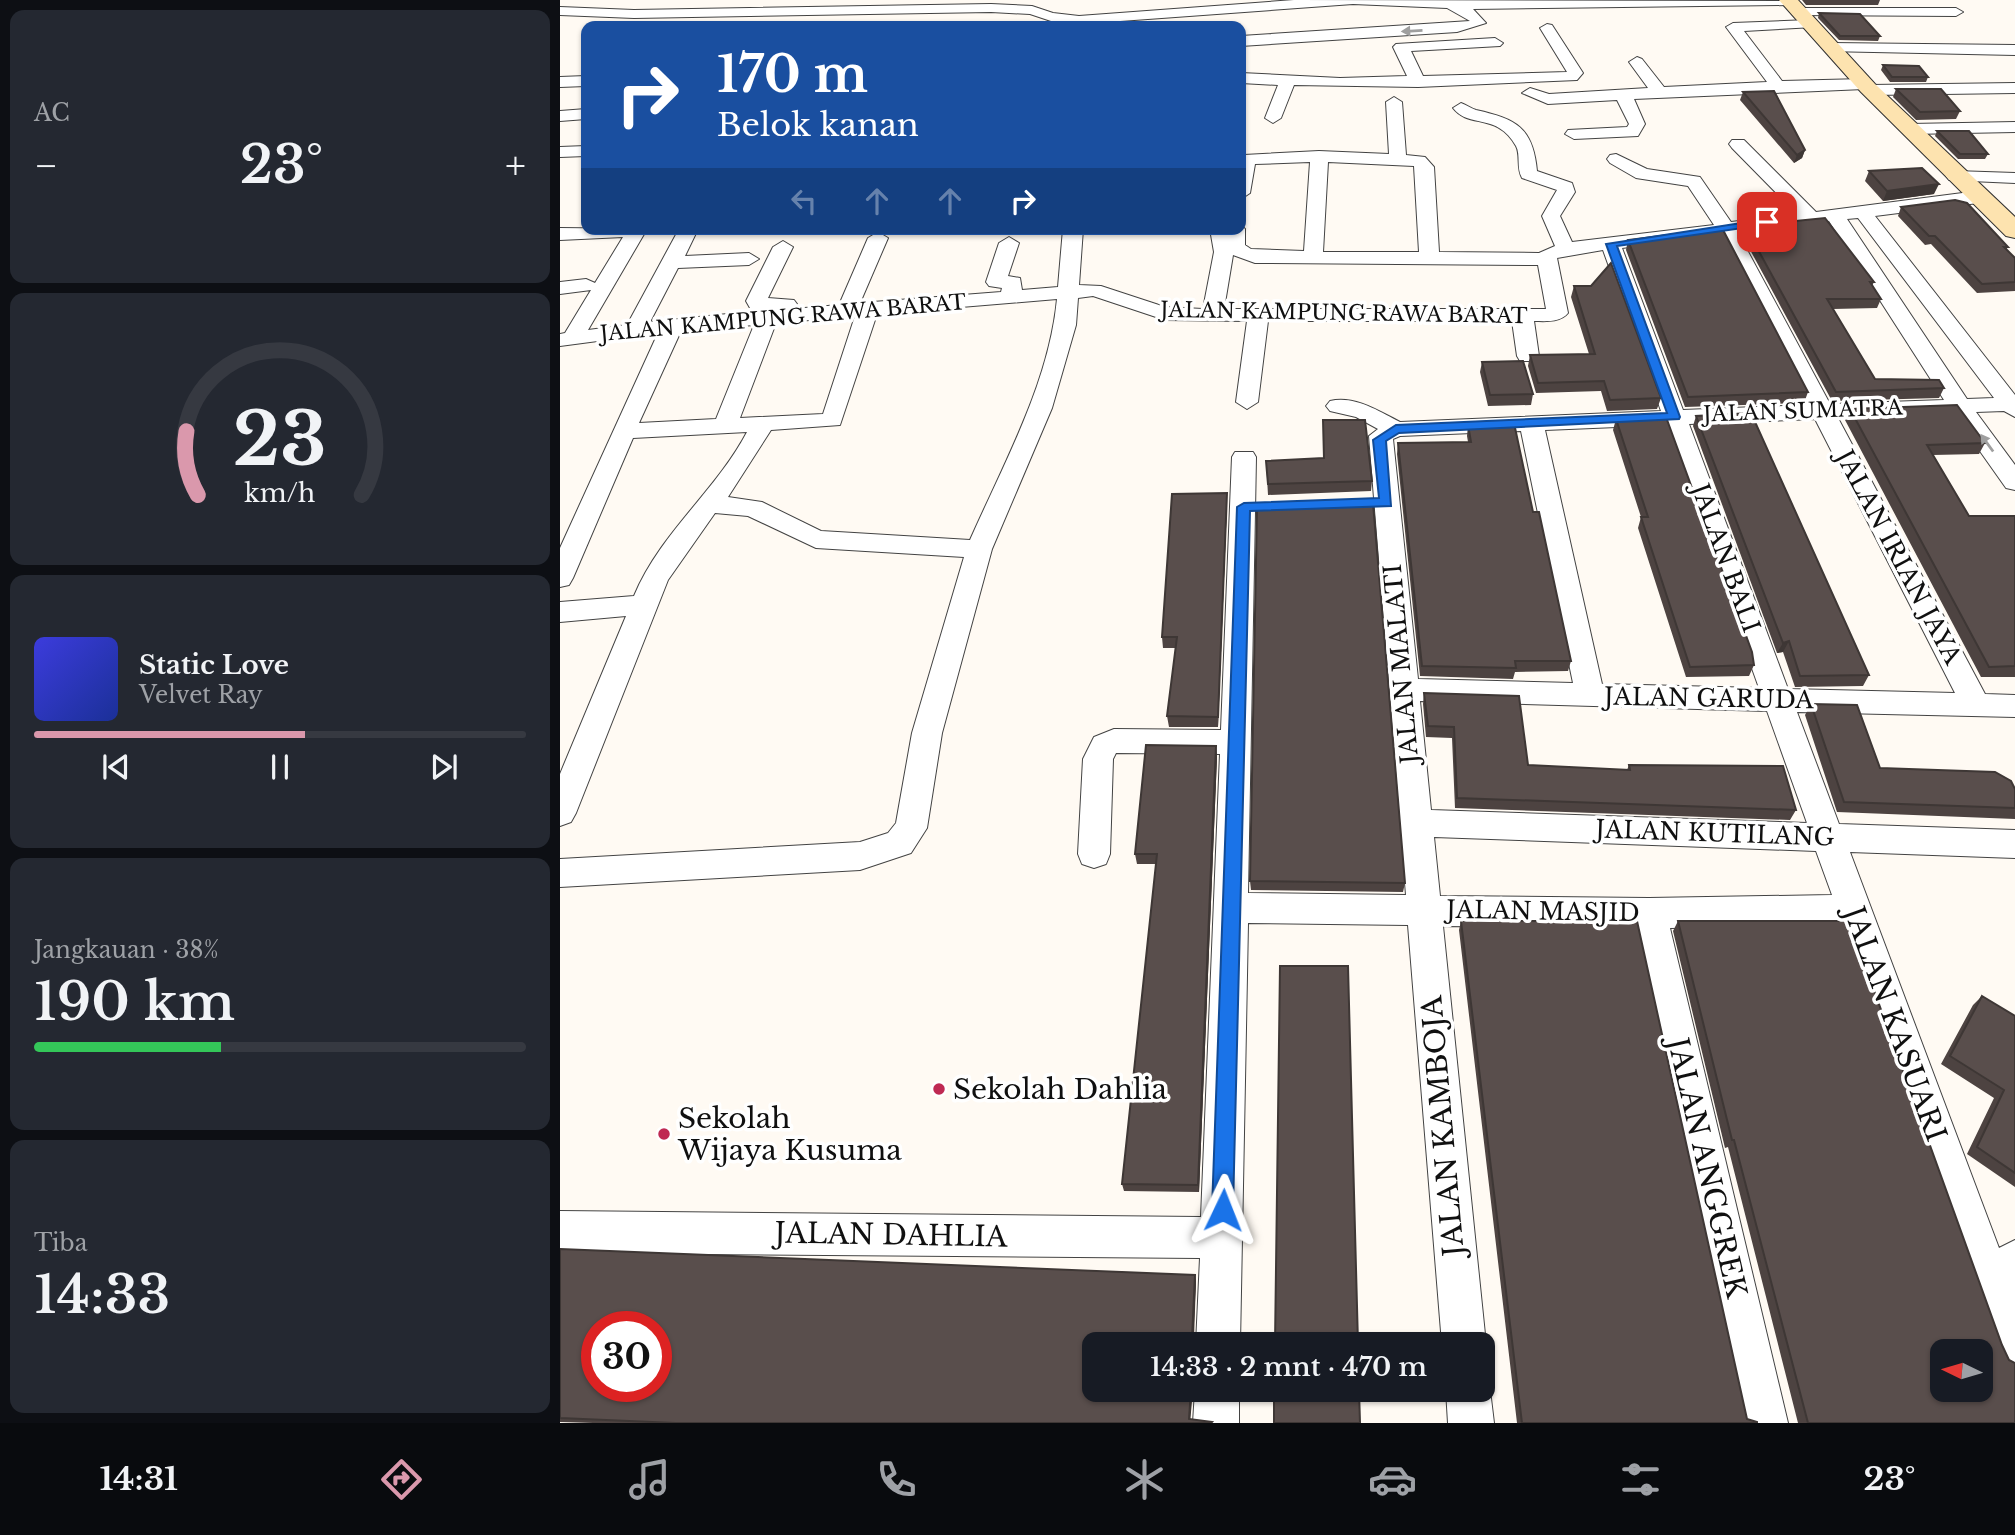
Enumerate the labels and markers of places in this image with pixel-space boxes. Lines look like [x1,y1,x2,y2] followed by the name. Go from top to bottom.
[1737,192,1797,252] pin
[953,1072,1168,1107] place label: Sekolah Dahlia
[931,1081,947,1097] marker: Sekolah Dahlia
[677,1101,902,1168] place label: Sekolah Wijaya Kusuma
[656,1126,672,1142] marker: Sekolah Wijaya Kusuma

